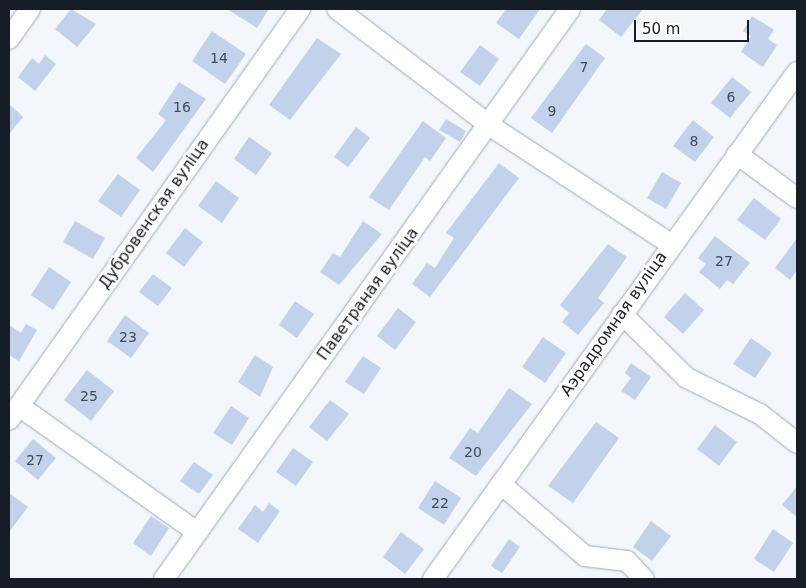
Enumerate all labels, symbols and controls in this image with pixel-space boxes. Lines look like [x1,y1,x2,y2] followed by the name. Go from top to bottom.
[636,10,751,42] scale bar
[642,20,680,38] text: 50 m
[210,50,228,66] house number: 14
[580,59,588,75] house number: 7
[727,89,735,105] house number: 6
[173,99,191,115] house number: 16
[548,103,556,119] house number: 9
[690,133,698,149] house number: 8
[95,135,213,293] street label: Дубровенская вуліца
[313,224,423,364] street label: Паветраная вуліца
[557,248,671,400] street label: Аэрадромная вуліца
[715,253,733,269] house number: 27
[119,329,137,345] house number: 23
[80,388,98,404] house number: 25
[464,444,482,460] house number: 20
[26,452,44,468] house number: 27
[431,495,449,511] house number: 22

